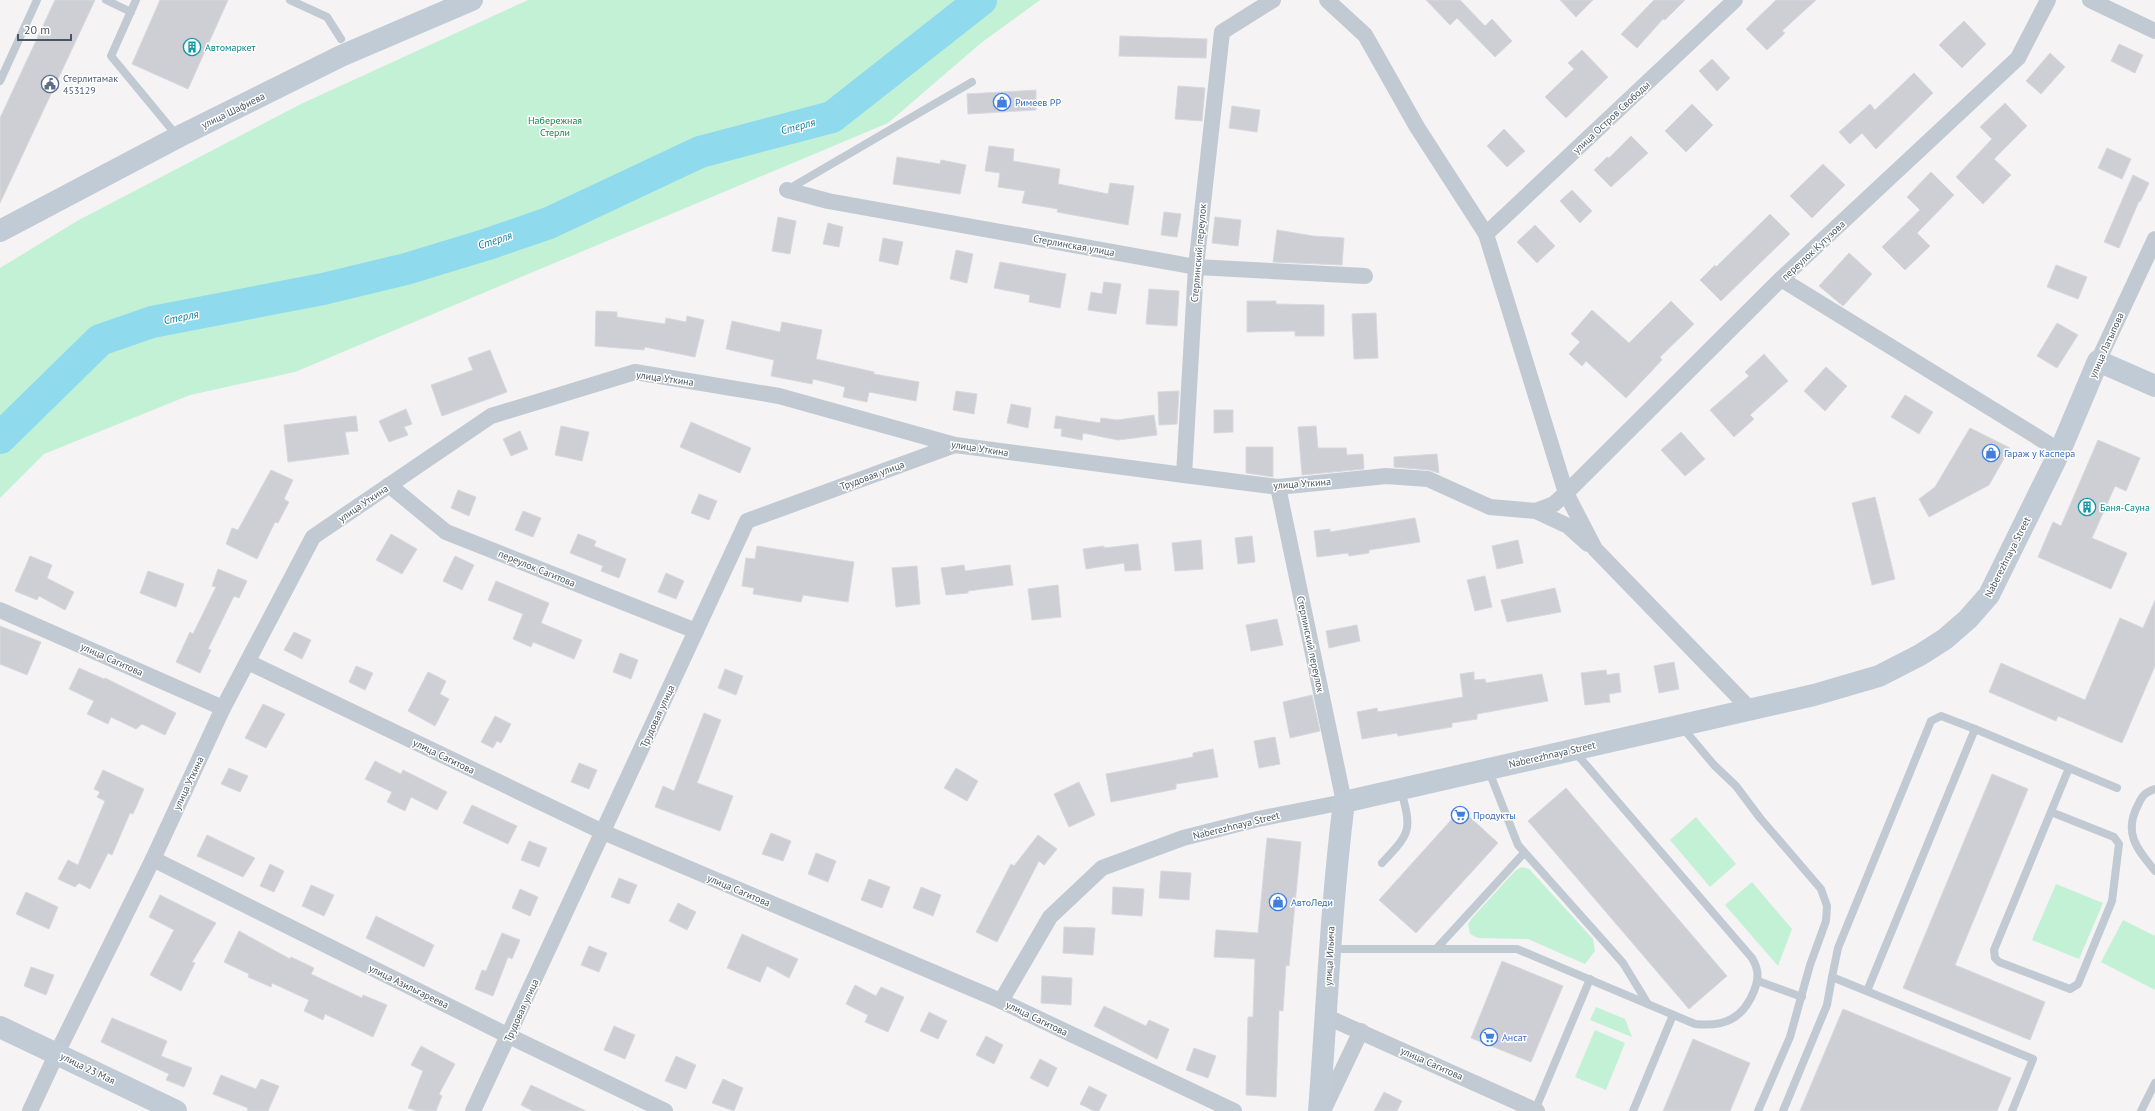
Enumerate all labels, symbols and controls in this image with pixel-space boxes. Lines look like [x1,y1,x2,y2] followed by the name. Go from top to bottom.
[18,16,71,42] scale bar
[24,22,50,37] text: 20 m
[182,37,202,57] building icon: Автомаркет
[205,41,256,54] place label: Автомаркет
[63,72,118,97] place label: Стерлитамак 453129
[40,74,60,94] public building icon: Стерлитамак 453129
[1570,78,1653,156] street label: улица Остров Свободы
[199,89,267,131] street label: улица Шафиева
[992,92,1012,112] shop icon: Римеев РР
[1015,96,1061,109] place label: Римеев РР
[528,114,582,139] park label: Набережная Стерли
[779,115,817,137] water label: Стерля
[1188,203,1209,303] street label: Стерлинский переулок
[1779,218,1848,283] street label: переулок Кутузова
[476,228,514,252] water label: Стерля
[1032,232,1116,259] street label: Стерлинская улица
[162,307,200,327] water label: Стерля
[2086,310,2127,380] street label: улица Латыпова
[635,368,694,389] street label: улица Уткина
[950,438,1010,459] street label: улица Уткина
[1981,443,2001,463] shop icon: Гараж у Каспера
[2004,447,2075,460] place label: Гараж у Каспера
[838,458,906,493] street label: Трудовая улица
[1273,475,1331,492] street label: улица Уткина
[336,482,391,525] street label: улица Уткина
[2077,497,2097,517] building icon: Баня-Сауна
[2100,501,2150,514] place label: Баня-Сауна
[1982,514,2034,600] street label: Naberezhnaya Street
[496,547,577,590] street label: переулок Сагитова
[1294,595,1327,694] street label: Стерлинский переулок
[79,640,145,679] street label: улица Сагитова
[637,683,678,750] street label: Трудовая улица
[411,736,477,777] street label: улица Сагитова
[1507,738,1597,771] street label: Naberezhnaya Street
[170,754,207,812] street label: улица Уткина
[1450,805,1470,825] supermarket icon: Продукты
[1191,808,1281,843] street label: Naberezhnaya Street
[1473,809,1516,822] place label: Продукты
[705,871,772,910] street label: улица Сагитова
[1268,892,1288,912] shop icon: АвтоЛеди
[1291,896,1333,909] place label: АвтоЛеди
[1321,926,1338,986] street label: улица Ильича
[367,961,451,1011] street label: улица Азильгареева
[501,977,542,1044] street label: Трудовая улица
[1004,998,1070,1039] street label: улица Сагитова
[1479,1027,1499,1047] supermarket icon: Ансат
[1502,1031,1527,1044] place label: Ансат
[1399,1044,1465,1083] street label: улица Сагитова
[58,1050,118,1087] street label: улица 23 Мая

